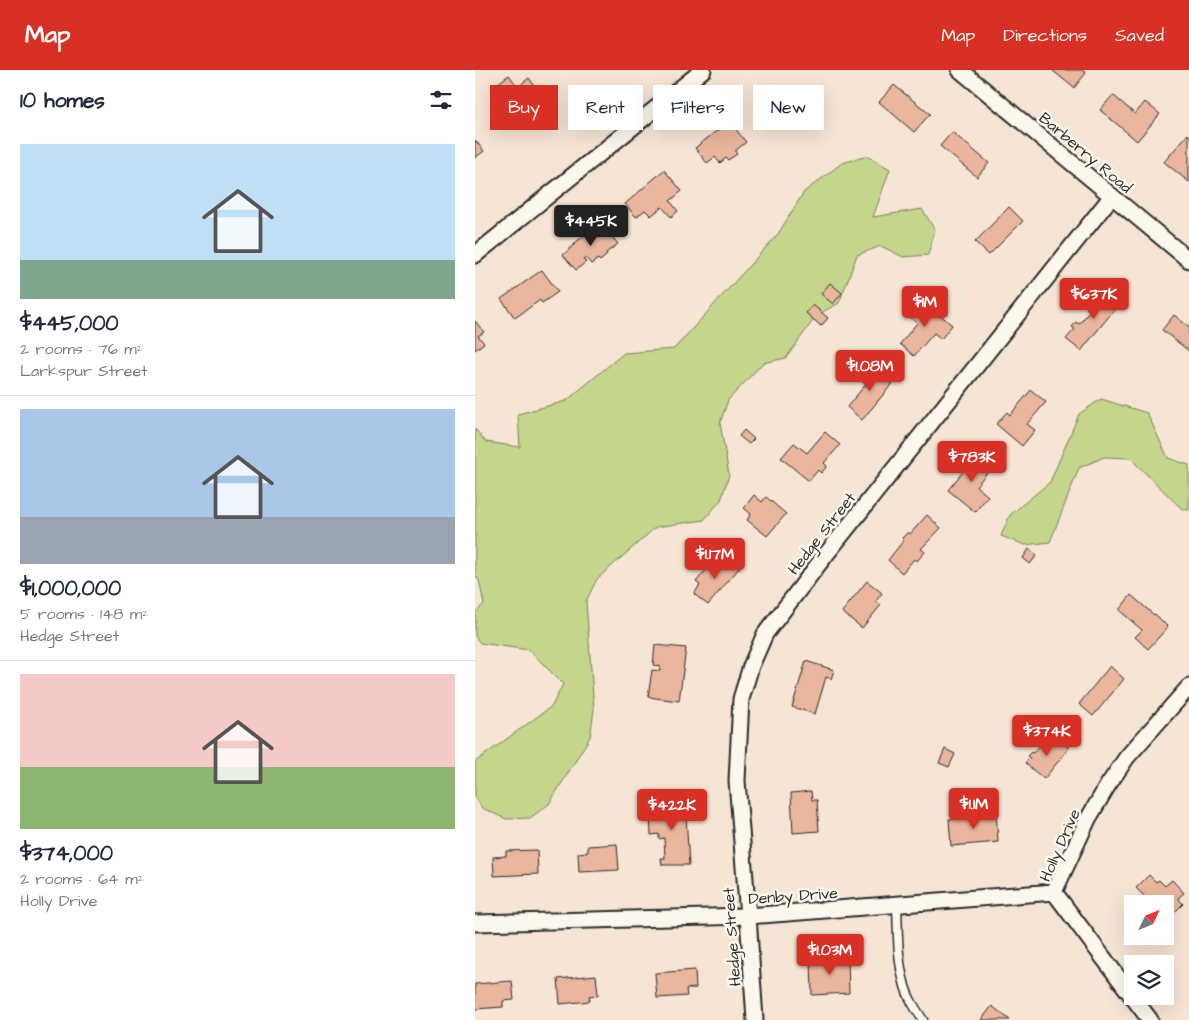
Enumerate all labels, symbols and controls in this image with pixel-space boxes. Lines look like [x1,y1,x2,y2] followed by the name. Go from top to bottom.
[25,18,70,52] text: Map
[941,23,975,48] text: Map
[1003,23,1087,48] text: Directions
[1115,23,1164,48] text: Saved
[490,85,558,130] chip: Buy
[568,85,643,130] chip: Rent
[653,85,743,130] chip: Filters
[753,85,824,130] chip: New
[20,86,105,115] text: 10 homes
[427,86,455,114] icon: filters
[1033,107,1137,199] street label: Barberry Road
[193,176,283,266] icon: home
[556,204,626,247] pin: $445K
[565,210,617,232] text: $445K
[1059,278,1129,320] pin: $637K
[1071,283,1117,305] text: $637K
[901,286,949,328] pin: $1M
[913,291,937,313] text: $1M
[20,309,119,338] text: $445,000
[20,338,143,360] text: 2 rooms · 76 m²
[829,350,911,392] pin: $1.08M
[847,355,893,377] text: $1.08M
[20,360,148,382] text: Larkspur Street
[937,440,1007,483] pin: $783K
[193,442,283,532] icon: home
[949,446,995,468] text: $783K
[783,487,862,580] street label: Hedge Street
[674,538,756,580] pin: $1.17M
[696,543,734,565] text: $1.17M
[20,574,121,603] text: $1,000,000
[20,603,148,625] text: 5 rooms · 148 m²
[20,625,119,647] text: Hedge Street
[193,707,283,797] icon: home
[1012,714,1082,757] pin: $374K
[1023,720,1071,742] text: $374K
[637,788,707,831] pin: $422K
[939,788,1009,830] pin: $1.1M
[960,793,988,815] text: $1.1M
[648,794,696,816] text: $422K
[1034,805,1087,886] street label: Holly Drive
[20,839,113,868] text: $374,000
[20,868,144,890] text: 2 rooms · 64 m²
[748,882,839,911] street label: Denby Drive
[718,886,747,987] street label: Hedge Street
[20,890,97,912] text: Holly Drive
[1124,895,1174,945] north arrow
[1124,895,1174,1005] map controls
[789,934,871,976] pin: $1.03M
[808,939,852,961] text: $1.03M
[1124,955,1174,1005] button: layers

